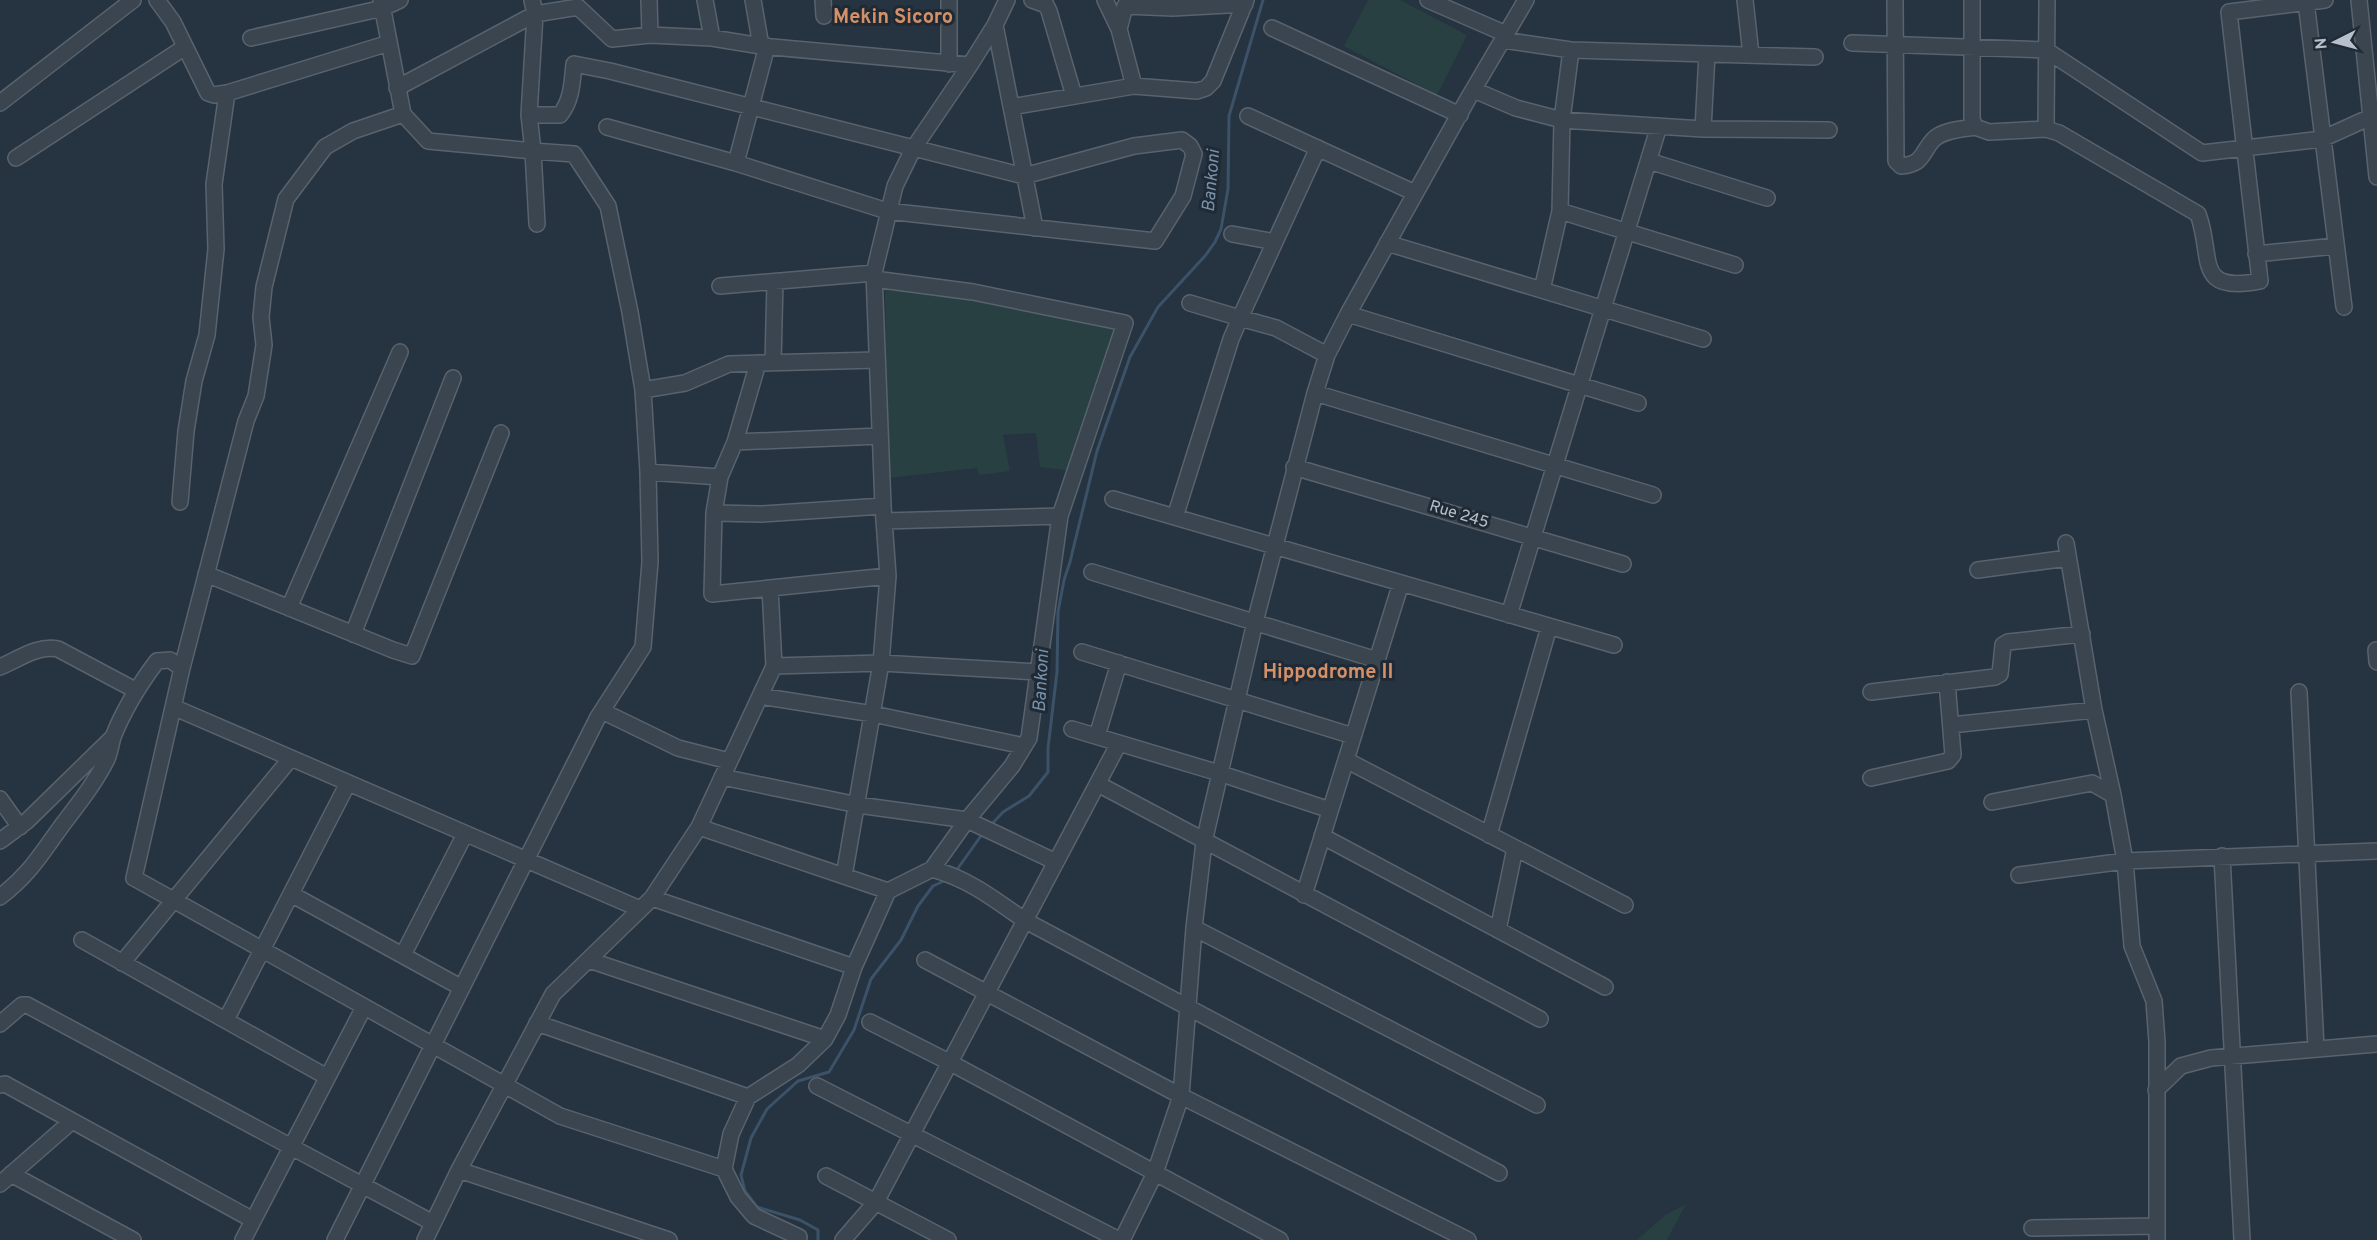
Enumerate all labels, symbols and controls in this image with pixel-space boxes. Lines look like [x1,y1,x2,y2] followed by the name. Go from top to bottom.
[833,5,953,31] district label: Mekin Sicoro
[2305,12,2365,72] north arrow
[2312,37,2333,50] text: N
[1198,147,1226,213] water label: Bankoni
[1427,496,1491,534] street label: Rue 245
[1029,648,1055,713] water label: Bankoni
[1263,660,1393,686] district label: Hippodrome II

